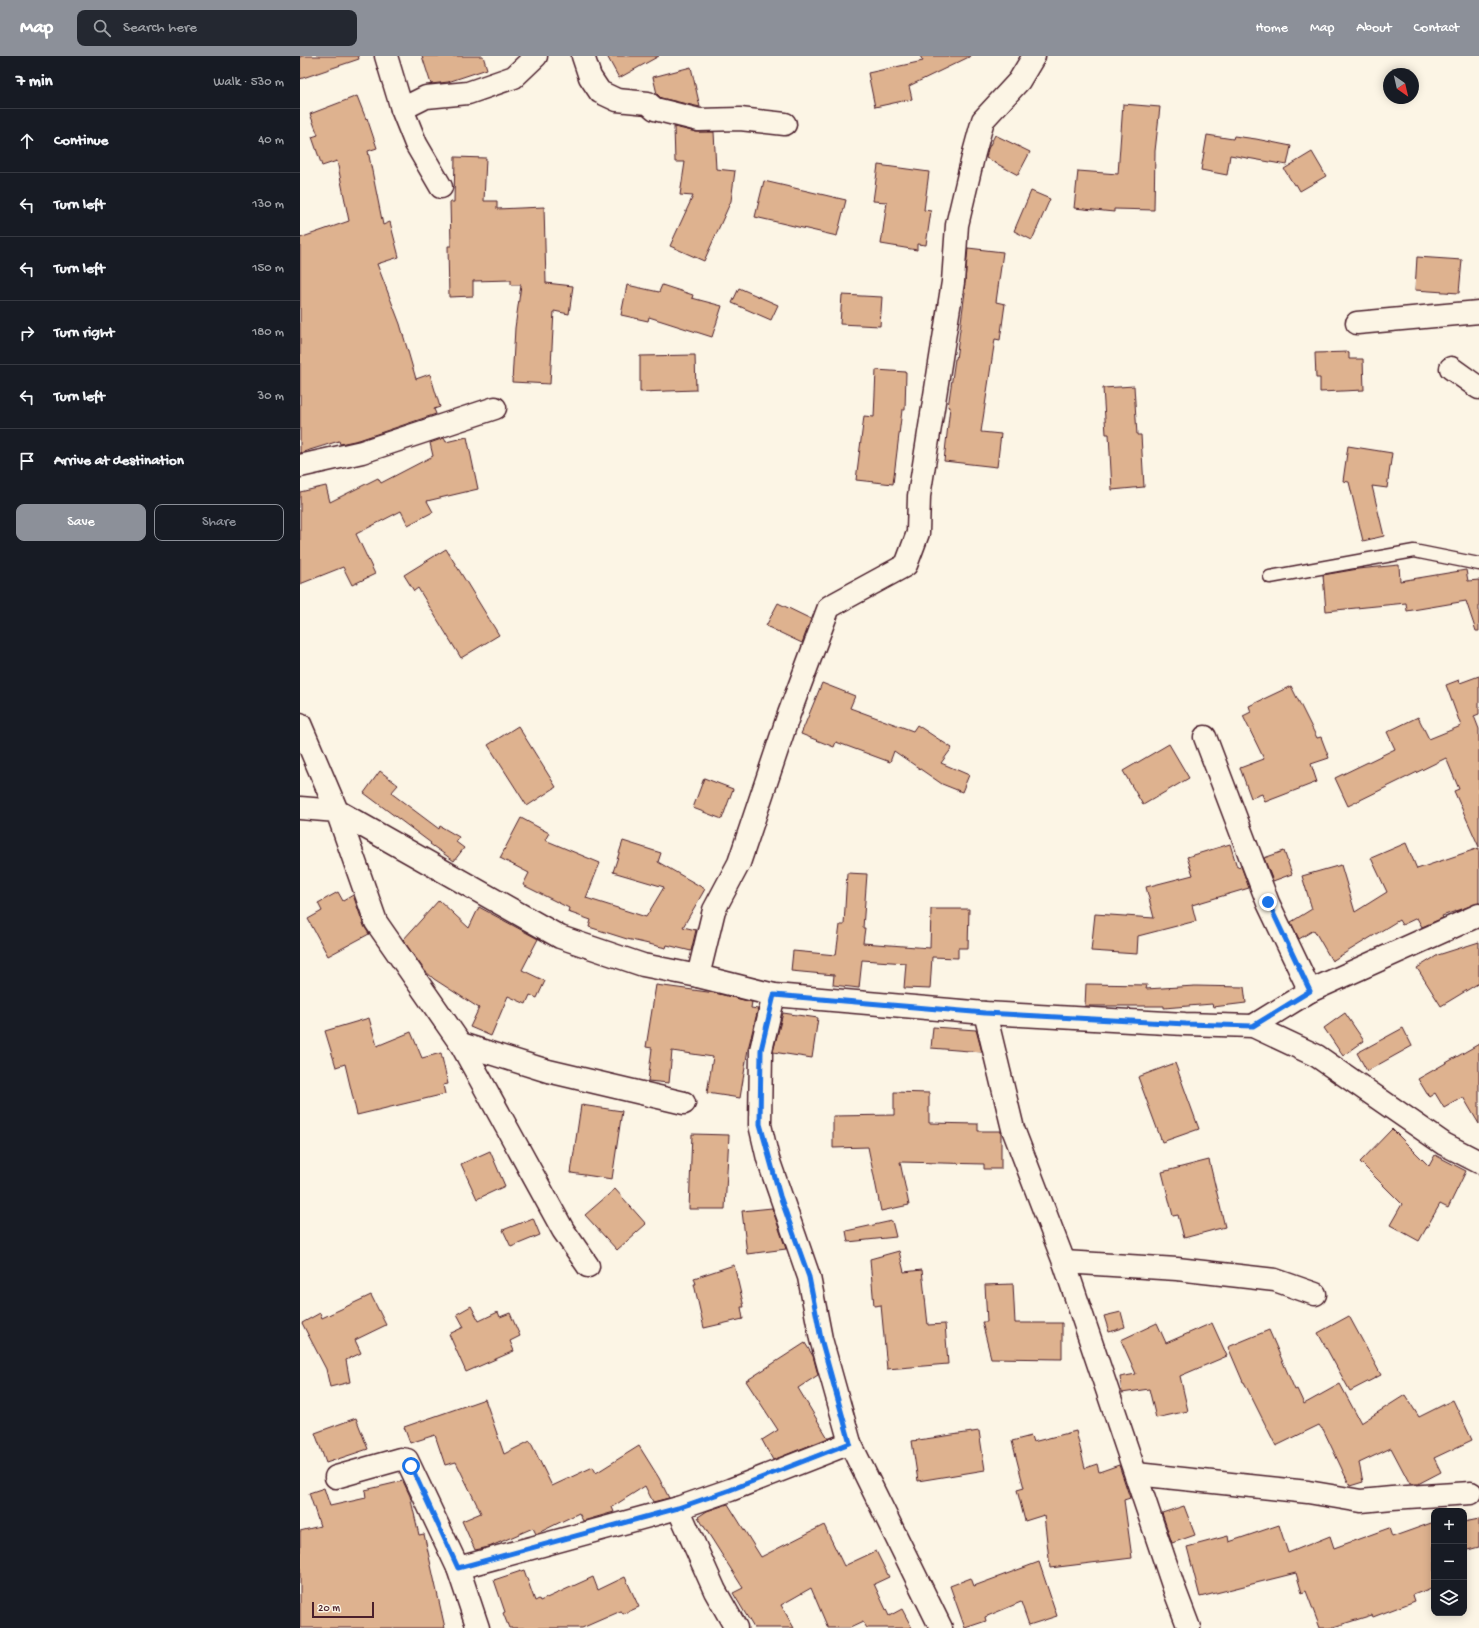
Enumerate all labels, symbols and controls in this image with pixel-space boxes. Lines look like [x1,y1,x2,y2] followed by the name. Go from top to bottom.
[77,10,357,46] search box
[20,17,53,40] text: Map
[91,17,113,39] icon: search
[123,19,197,37] text: Search here
[1256,20,1288,37] text: Home
[1310,20,1334,37] text: Map
[1356,20,1392,37] text: About
[1414,20,1459,37] text: Contact
[1383,68,1419,104] north arrow
[16,72,53,92] text: 7 min
[214,75,284,90] text: Walk · 530 m
[16,130,38,152] icon: ahead
[54,132,108,150] text: Continue
[258,133,284,148] text: 40 m
[16,194,38,216] icon: left
[54,196,105,214] text: Turn left
[252,197,284,212] text: 130 m
[16,258,38,280] icon: left
[54,260,105,278] text: Turn left
[252,261,284,276] text: 150 m
[16,322,38,344] icon: right
[54,324,114,342] text: Turn right
[252,325,284,340] text: 180 m
[16,386,38,408] icon: left
[54,388,105,406] text: Turn left
[258,389,284,404] text: 30 m
[16,450,38,472] icon: arrive
[54,452,184,470] text: Arrive at destination
[16,504,146,541] button: Save
[154,504,284,541] button: Share
[1259,893,1277,911] route end
[402,1457,420,1475] route start
[1431,1508,1467,1616] map controls
[1431,1508,1467,1544] button: +
[1431,1544,1467,1580] button: −
[1431,1580,1467,1616] button: layers
[312,1600,374,1619] scale bar
[318,1603,340,1615] text: 20 m

